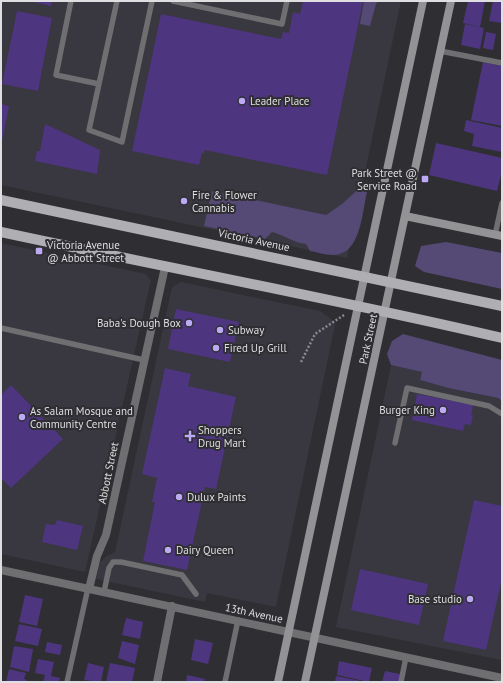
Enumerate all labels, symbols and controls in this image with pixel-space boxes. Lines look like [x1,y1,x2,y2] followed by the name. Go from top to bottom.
[250,94,310,108] place label: Leader Place
[237,96,247,106] marker: Leader Place
[351,166,417,193] place label: Park Street @ Service Road
[420,174,430,184] marker: Park Street @ Service Road
[192,188,257,215] place label: Fire & Flower Cannabis
[179,196,189,206] marker: Fire & Flower Cannabis
[216,225,291,254] street label: Victoria Avenue
[46,238,124,265] place label: Victoria Avenue @ Abbott Street
[34,246,44,256] marker: Victoria Avenue @ Abbott Street
[356,312,380,365] street label: Park Street
[97,316,181,330] place label: Baba's Dough Box
[184,318,194,328] marker: Baba's Dough Box
[228,323,265,337] place label: Subway
[215,325,225,335] marker: Subway
[224,341,288,355] place label: Fired Up Grill
[211,343,221,353] marker: Fired Up Grill
[379,403,435,417] place label: Burger King
[30,404,133,431] place label: As Salam Mosque and Community Centre
[438,405,448,415] marker: Burger King
[17,412,27,422] marker: As Salam Mosque and Community Centre
[198,423,246,450] place label: Shoppers Drug Mart
[185,431,195,441] marker: Shoppers Drug Mart
[95,441,121,505] street label: Abbott Street
[187,490,246,504] place label: Dulux Paints
[174,492,184,502] marker: Dulux Paints
[176,543,234,557] place label: Dairy Queen
[163,545,173,555] marker: Dairy Queen
[408,592,462,606] place label: Base studio
[465,594,475,604] marker: Base studio
[224,600,285,626] street label: 13th Avenue

